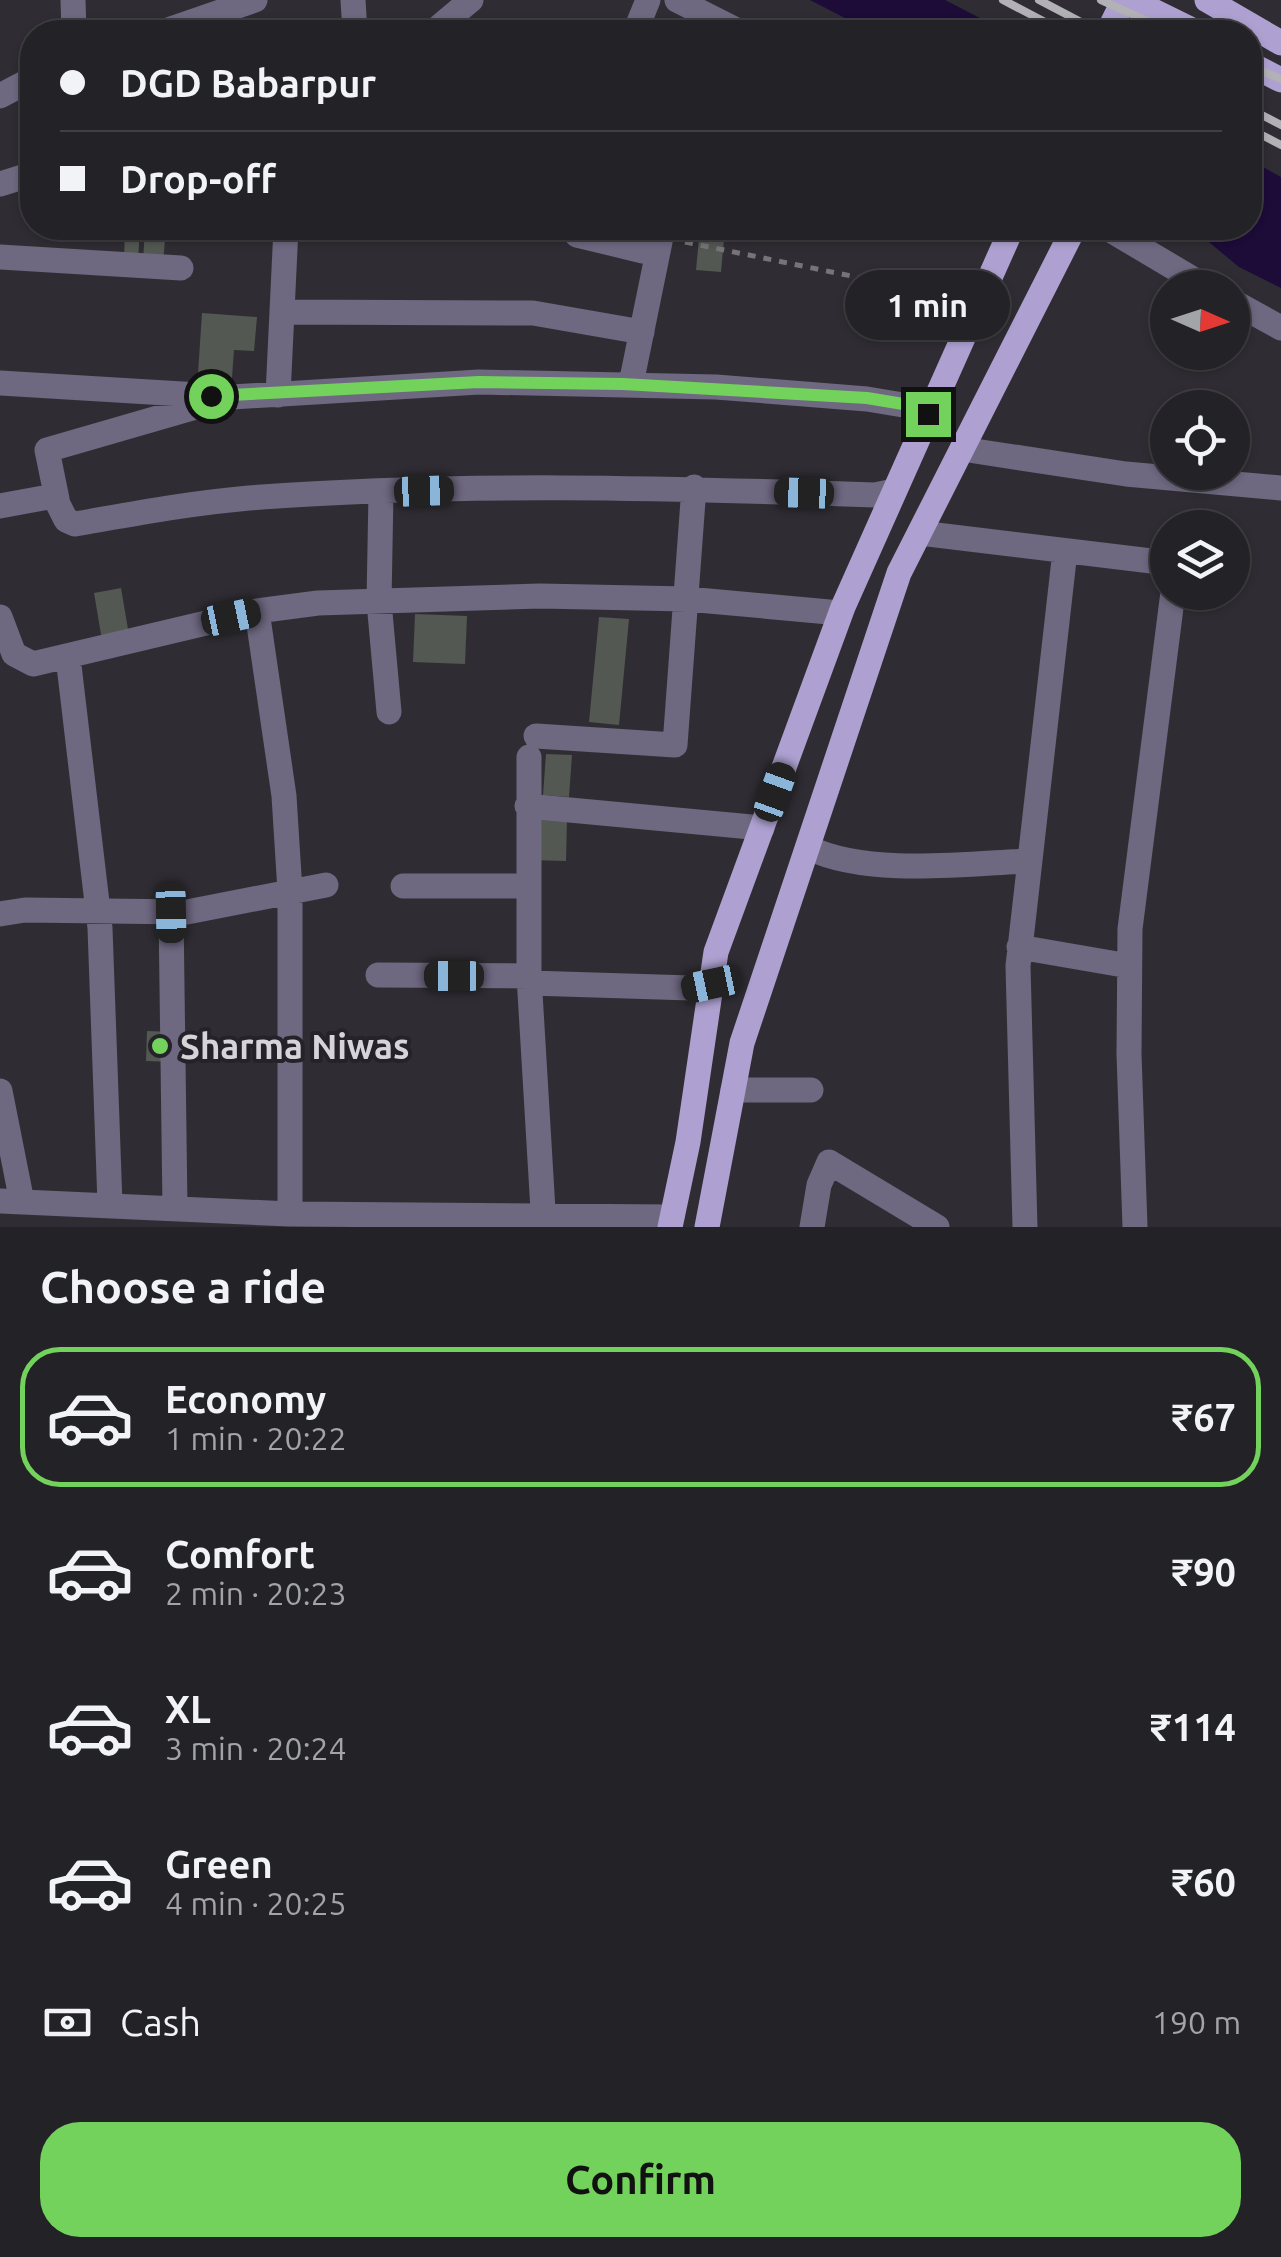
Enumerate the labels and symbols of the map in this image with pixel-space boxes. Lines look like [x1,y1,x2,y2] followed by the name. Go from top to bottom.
[846,269,1010,339] callout: 1 min
[1150,270,1250,370] north arrow
[189,374,234,419] route start
[906,392,951,437] route end
[393,475,455,507] car
[773,477,835,509] car
[199,596,263,638] car
[751,759,799,825] car
[155,883,187,943] car
[424,961,484,991] car
[679,963,743,1005] car
[180,1026,409,1066] place label: Sharma Niwas
[149,1035,171,1057] marker: Sharma Niwas

